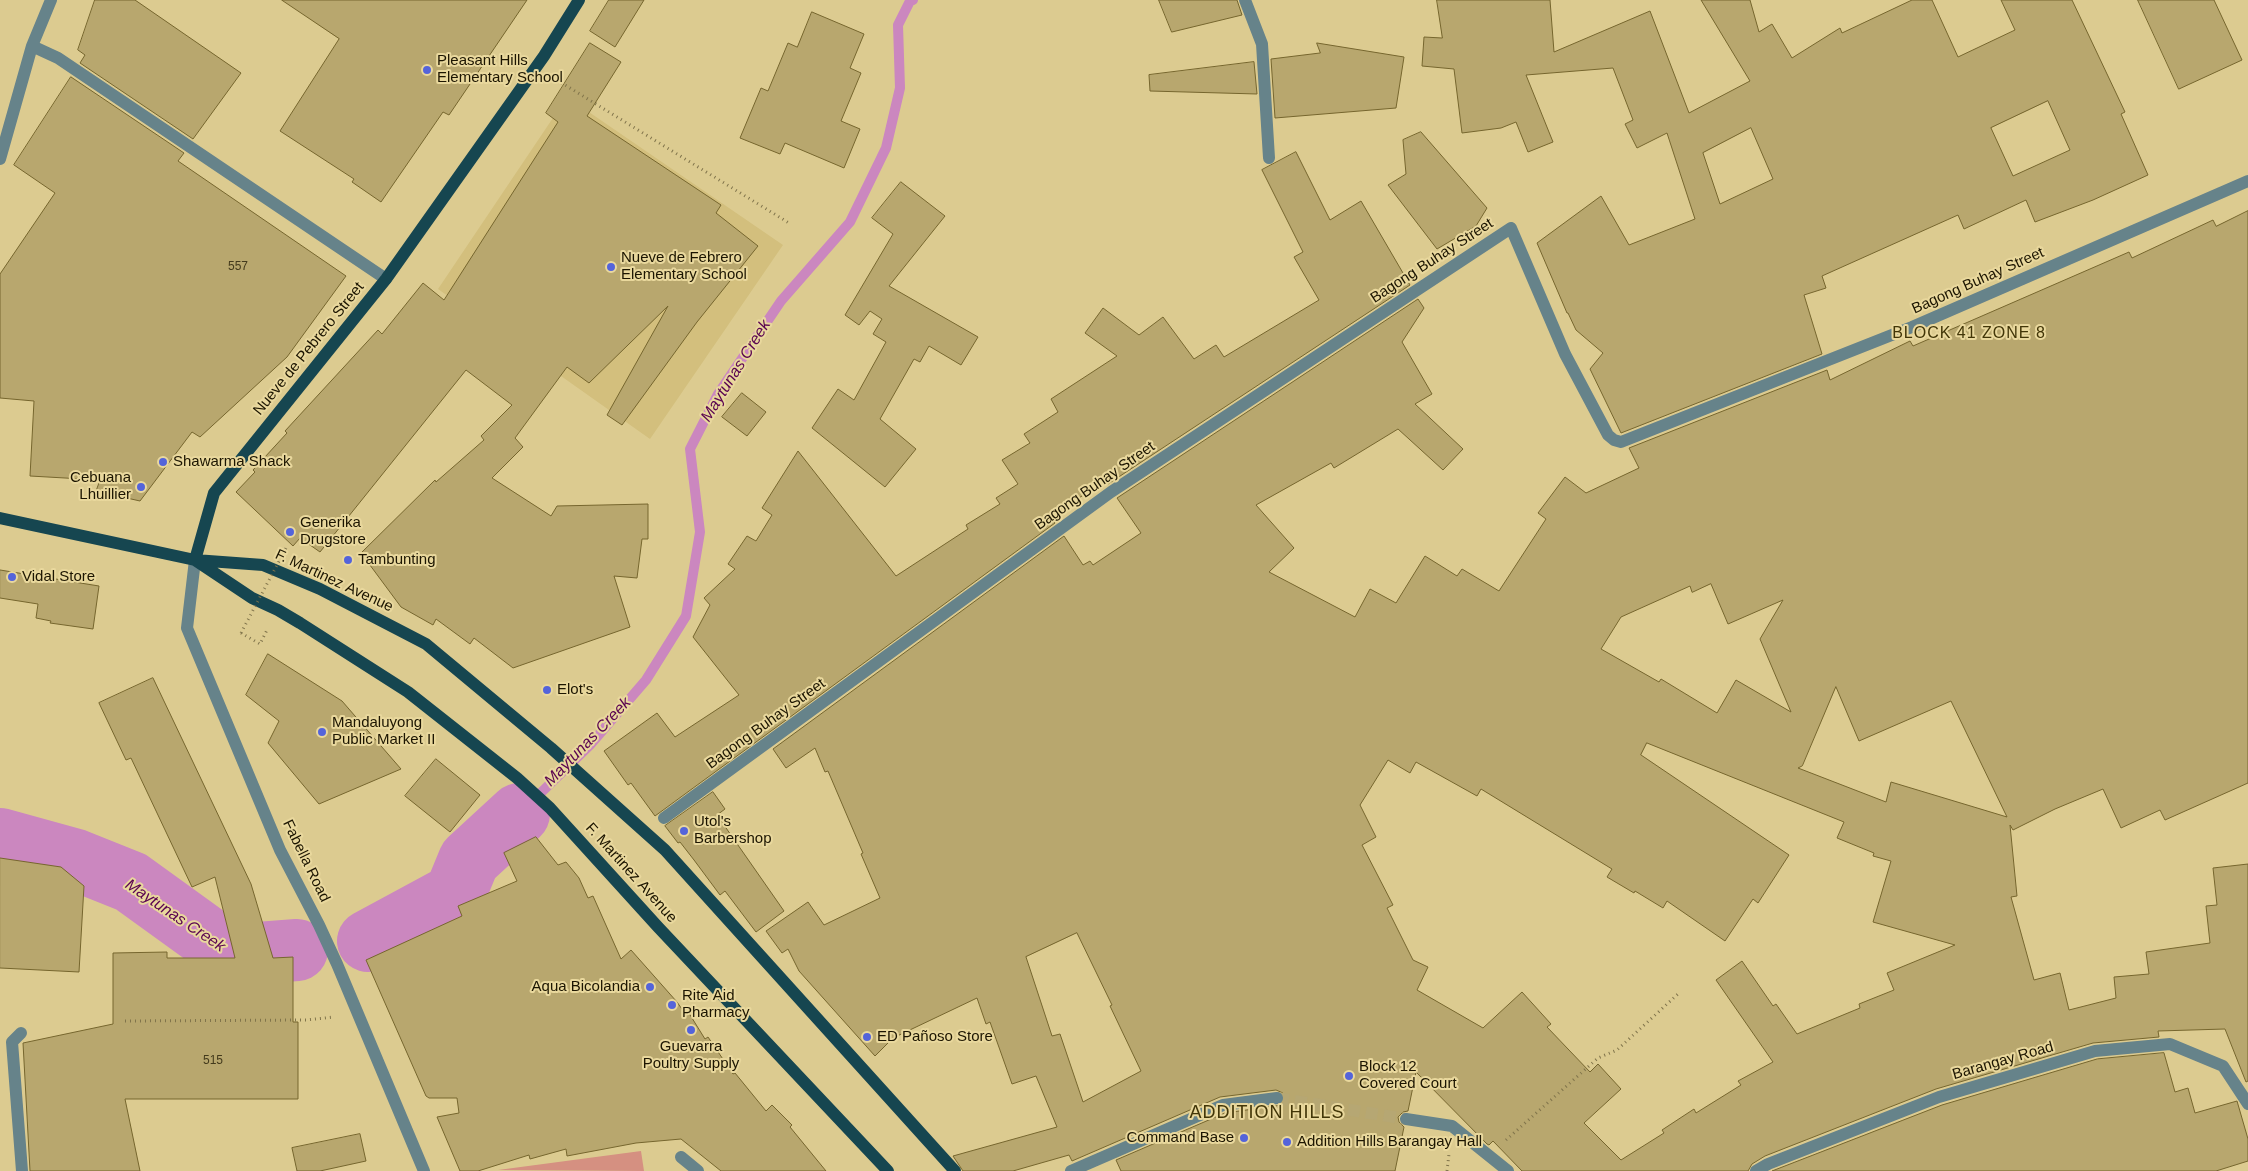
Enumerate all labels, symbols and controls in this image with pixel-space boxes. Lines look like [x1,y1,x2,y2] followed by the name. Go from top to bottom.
[437,52,563,87] place label: Pleasant Hills Elementary School
[421,64,433,76] marker: Pleasant Hills Elementary School
[1367,215,1497,307] street label: Bagong Buhay Street
[1909,244,2047,318] street label: Bagong Buhay Street
[621,249,747,284] place label: Nueve de Febrero Elementary School
[228,260,248,274] house number: 557
[605,261,617,273] marker: Nueve de Febrero Elementary School
[250,279,368,419] street label: Nueve de Pebrero Street
[697,317,775,425] water label: Maytunas Creek
[1890,324,2048,344] district label: BLOCK 41 ZONE 8
[1031,438,1159,534] street label: Bagong Buhay Street
[173,453,291,471] place label: Shawarma Shack
[157,456,169,468] marker: Shawarma Shack
[70,469,131,504] place label: Cebuana Lhuillier
[135,481,147,493] marker: Cebuana Lhuillier
[300,514,366,549] place label: Generika Drugstore
[284,526,296,538] marker: Generika Drugstore
[272,546,396,616] street label: F. Martinez Avenue
[358,551,436,569] place label: Tambunting
[342,554,354,566] marker: Tambunting
[22,568,95,586] place label: Vidal Store
[6,571,18,583] marker: Vidal Store
[703,675,829,773] street label: Bagong Buhay Street
[557,681,593,699] place label: Elot's
[541,684,553,696] marker: Elot's
[541,693,635,791] water label: Maytunas Creek
[332,714,435,749] place label: Mandaluyong Public Market II
[316,726,328,738] marker: Mandaluyong Public Market II
[694,813,772,848] place label: Utol's Barbershop
[278,817,334,905] street label: Fabella Road
[581,819,681,927] street label: F. Martinez Avenue
[678,825,690,837] marker: Utol's Barbershop
[121,875,229,957] water label: Maytunas Creek
[532,978,640,996] place label: Aqua Bicolandia
[644,981,656,993] marker: Aqua Bicolandia
[682,987,750,1022] place label: Rite Aid Pharmacy
[666,999,678,1011] marker: Rite Aid Pharmacy
[685,1024,697,1036] marker: Guevarra Poultry Supply
[877,1028,993,1046] place label: ED Pañoso Store
[861,1031,873,1043] marker: ED Pañoso Store
[643,1038,739,1073] place label: Guevarra Poultry Supply
[1950,1038,2056,1084] street label: Barangay Road
[203,1054,223,1068] house number: 515
[1359,1058,1457,1093] place label: Block 12 Covered Court
[1343,1070,1355,1082] marker: Block 12 Covered Court
[1188,1102,1346,1124] district label: ADDITION HILLS
[1126,1129,1234,1147] place label: Command Base
[1238,1132,1250,1144] marker: Command Base
[1297,1133,1482,1151] place label: Addition Hills Barangay Hall
[1281,1136,1293,1148] marker: Addition Hills Barangay Hall

